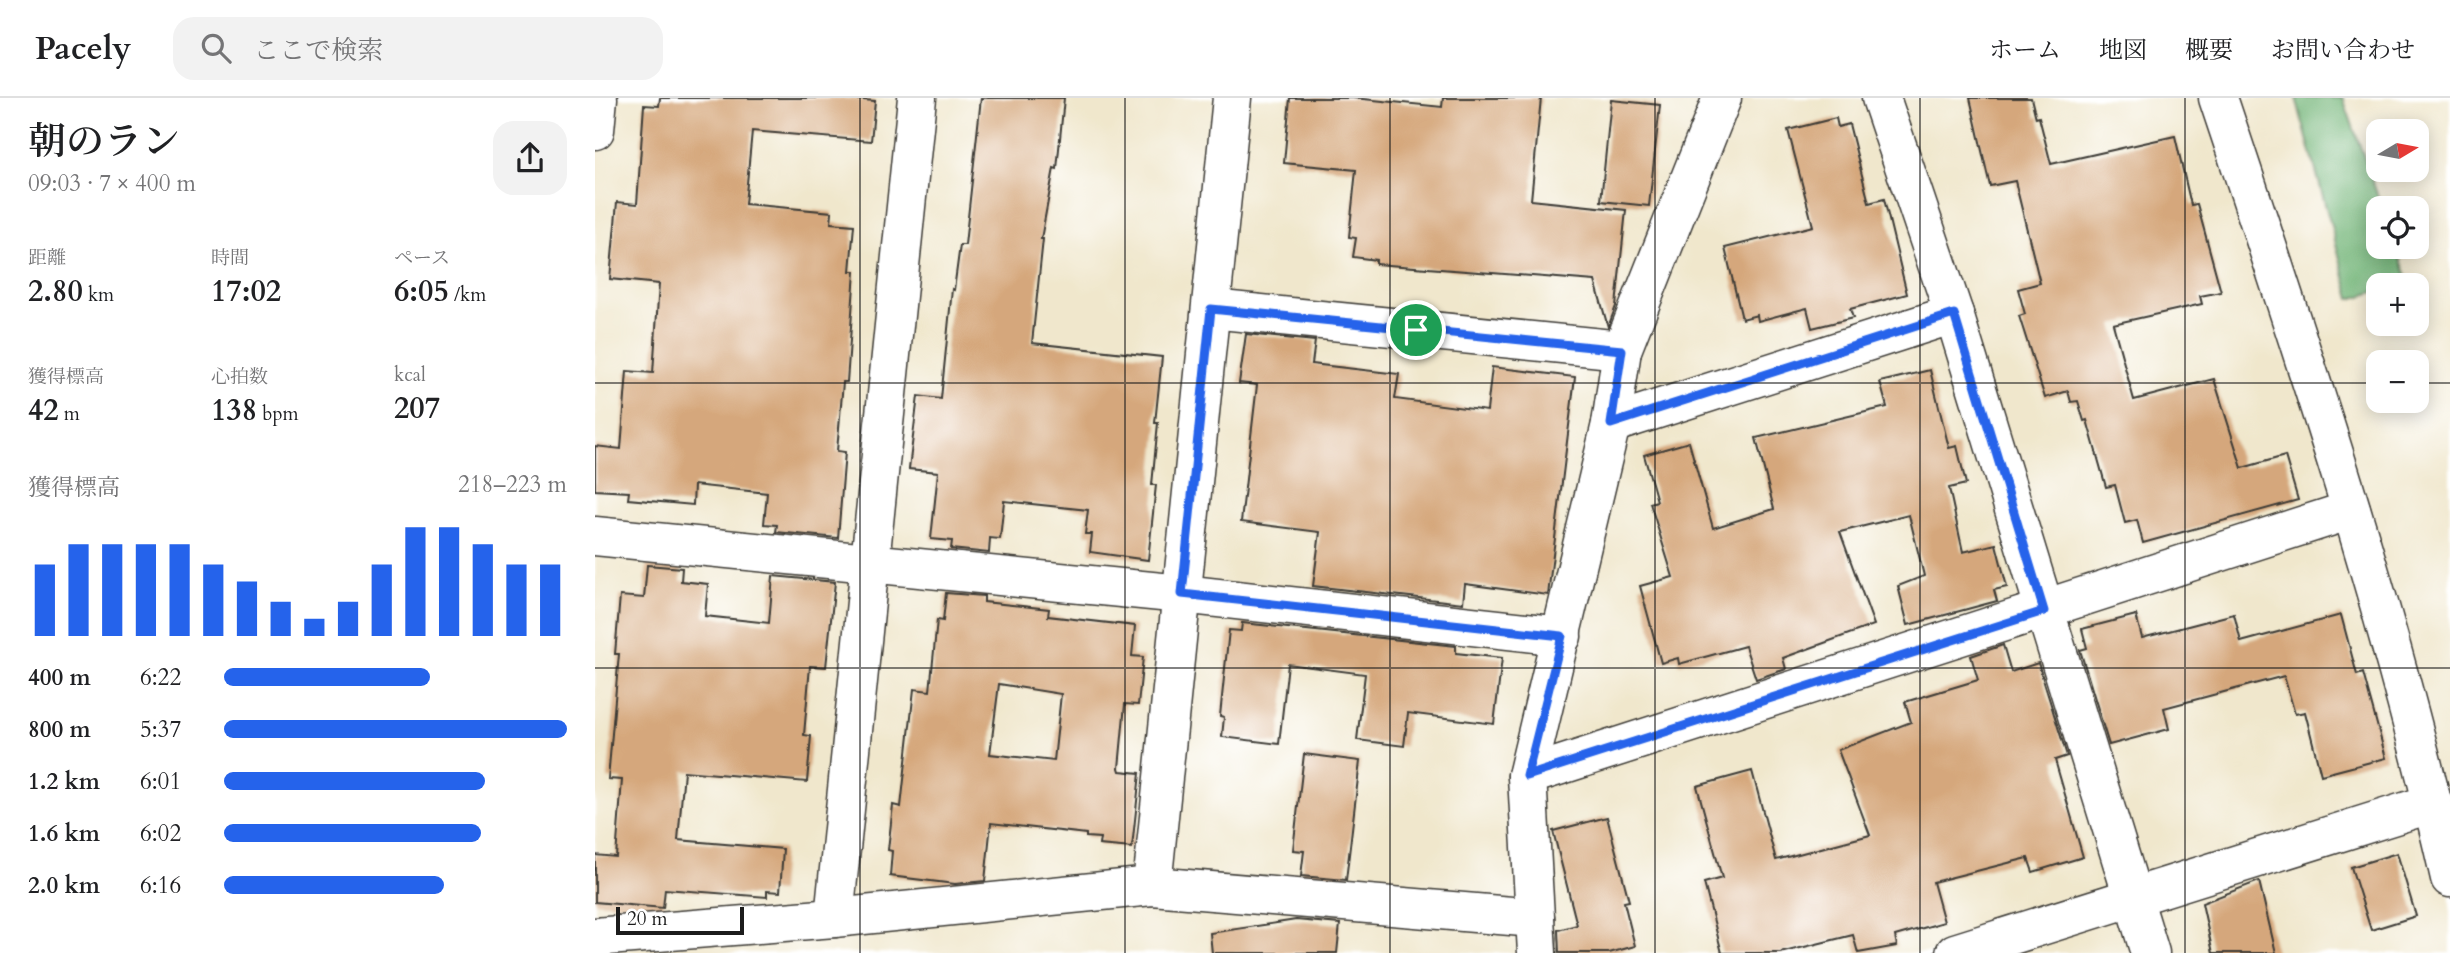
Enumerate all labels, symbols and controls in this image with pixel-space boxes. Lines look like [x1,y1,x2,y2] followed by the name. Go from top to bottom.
[173,17,663,80] search box
[35,26,131,71] text: Pacely
[197,29,235,67] icon: search
[253,33,383,68] text: ここで検索
[1989,34,2061,67] text: ホーム
[2099,34,2147,67] text: 地図
[2185,34,2233,67] text: 概要
[2271,34,2415,67] text: お問い合わせ
[28,116,180,168] text: 朝のラン
[2366,119,2429,182] north arrow
[2366,119,2429,413] map controls
[493,121,567,195] button: share
[28,168,196,199] text: 09:03 · 7 × 400 m
[2366,196,2429,259] button: locate
[28,245,66,271] text: 距離
[211,245,249,271] text: 時間
[394,245,450,271] text: ペース
[28,271,83,312] text: 2.80
[211,271,281,312] text: 17:02
[394,271,449,312] text: 6:05
[2366,273,2429,336] button: +
[83,282,114,308] text: km
[449,282,486,308] text: /km
[1386,300,1446,360] pin
[1397,311,1435,349] icon: arrive
[2366,350,2429,413] button: −
[394,362,426,388] text: kcal
[28,364,104,390] text: 獲得標高
[211,364,268,390] text: 心拍数
[394,388,440,429] text: 207
[28,390,59,431] text: 42
[211,390,257,431] text: 138
[59,401,80,427] text: m
[257,401,299,427] text: bpm
[458,469,567,500] text: 218–223 m
[28,472,120,503] text: 獲得標高
[28,662,91,693] text: 400 m
[140,662,181,693] text: 6:22
[28,714,91,745] text: 800 m
[140,714,181,745] text: 5:37
[28,766,100,797] text: 1.2 km
[140,766,181,797] text: 6:01
[28,818,100,849] text: 1.6 km
[140,818,181,849] text: 6:02
[28,870,100,901] text: 2.0 km
[140,870,181,901] text: 6:16
[616,904,744,936] scale bar
[627,906,668,932] text: 20 m

